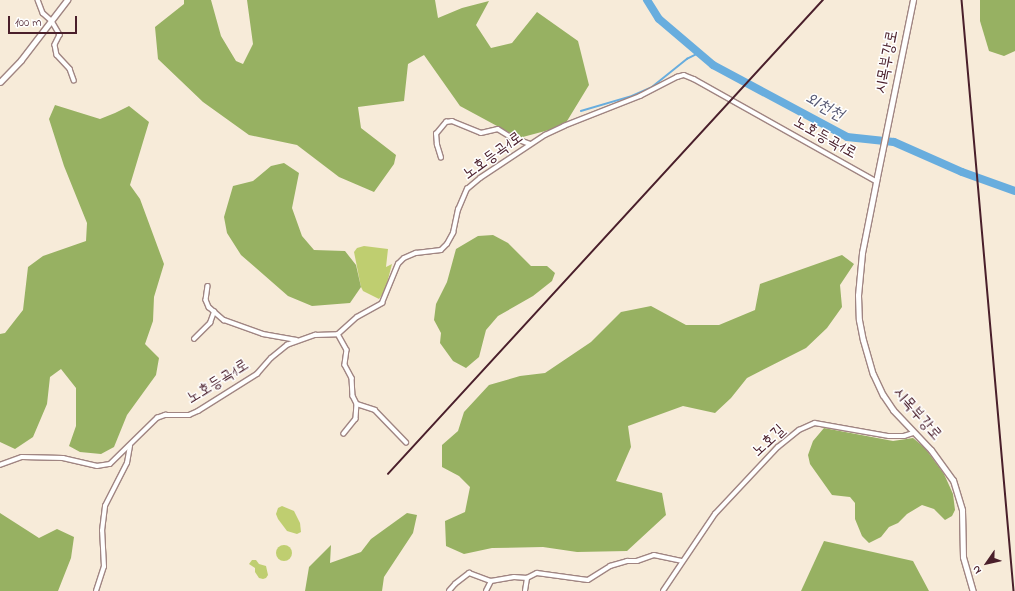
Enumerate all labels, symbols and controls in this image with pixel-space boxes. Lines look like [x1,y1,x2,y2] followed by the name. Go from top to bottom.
[10,8,79,34] scale bar
[15,14,42,32] text: 100 m
[871,29,903,95] street label: 시목부강로
[801,88,847,126] water label: 외천천
[790,113,860,163] street label: 노호등곡1로
[459,128,527,184] street label: 노호등곡1로
[183,355,253,409] street label: 노호등곡1로
[889,383,945,445] street label: 시목부강로
[748,421,790,461] street label: 노호길
[967,543,1007,583] north arrow
[968,562,986,577] text: N

